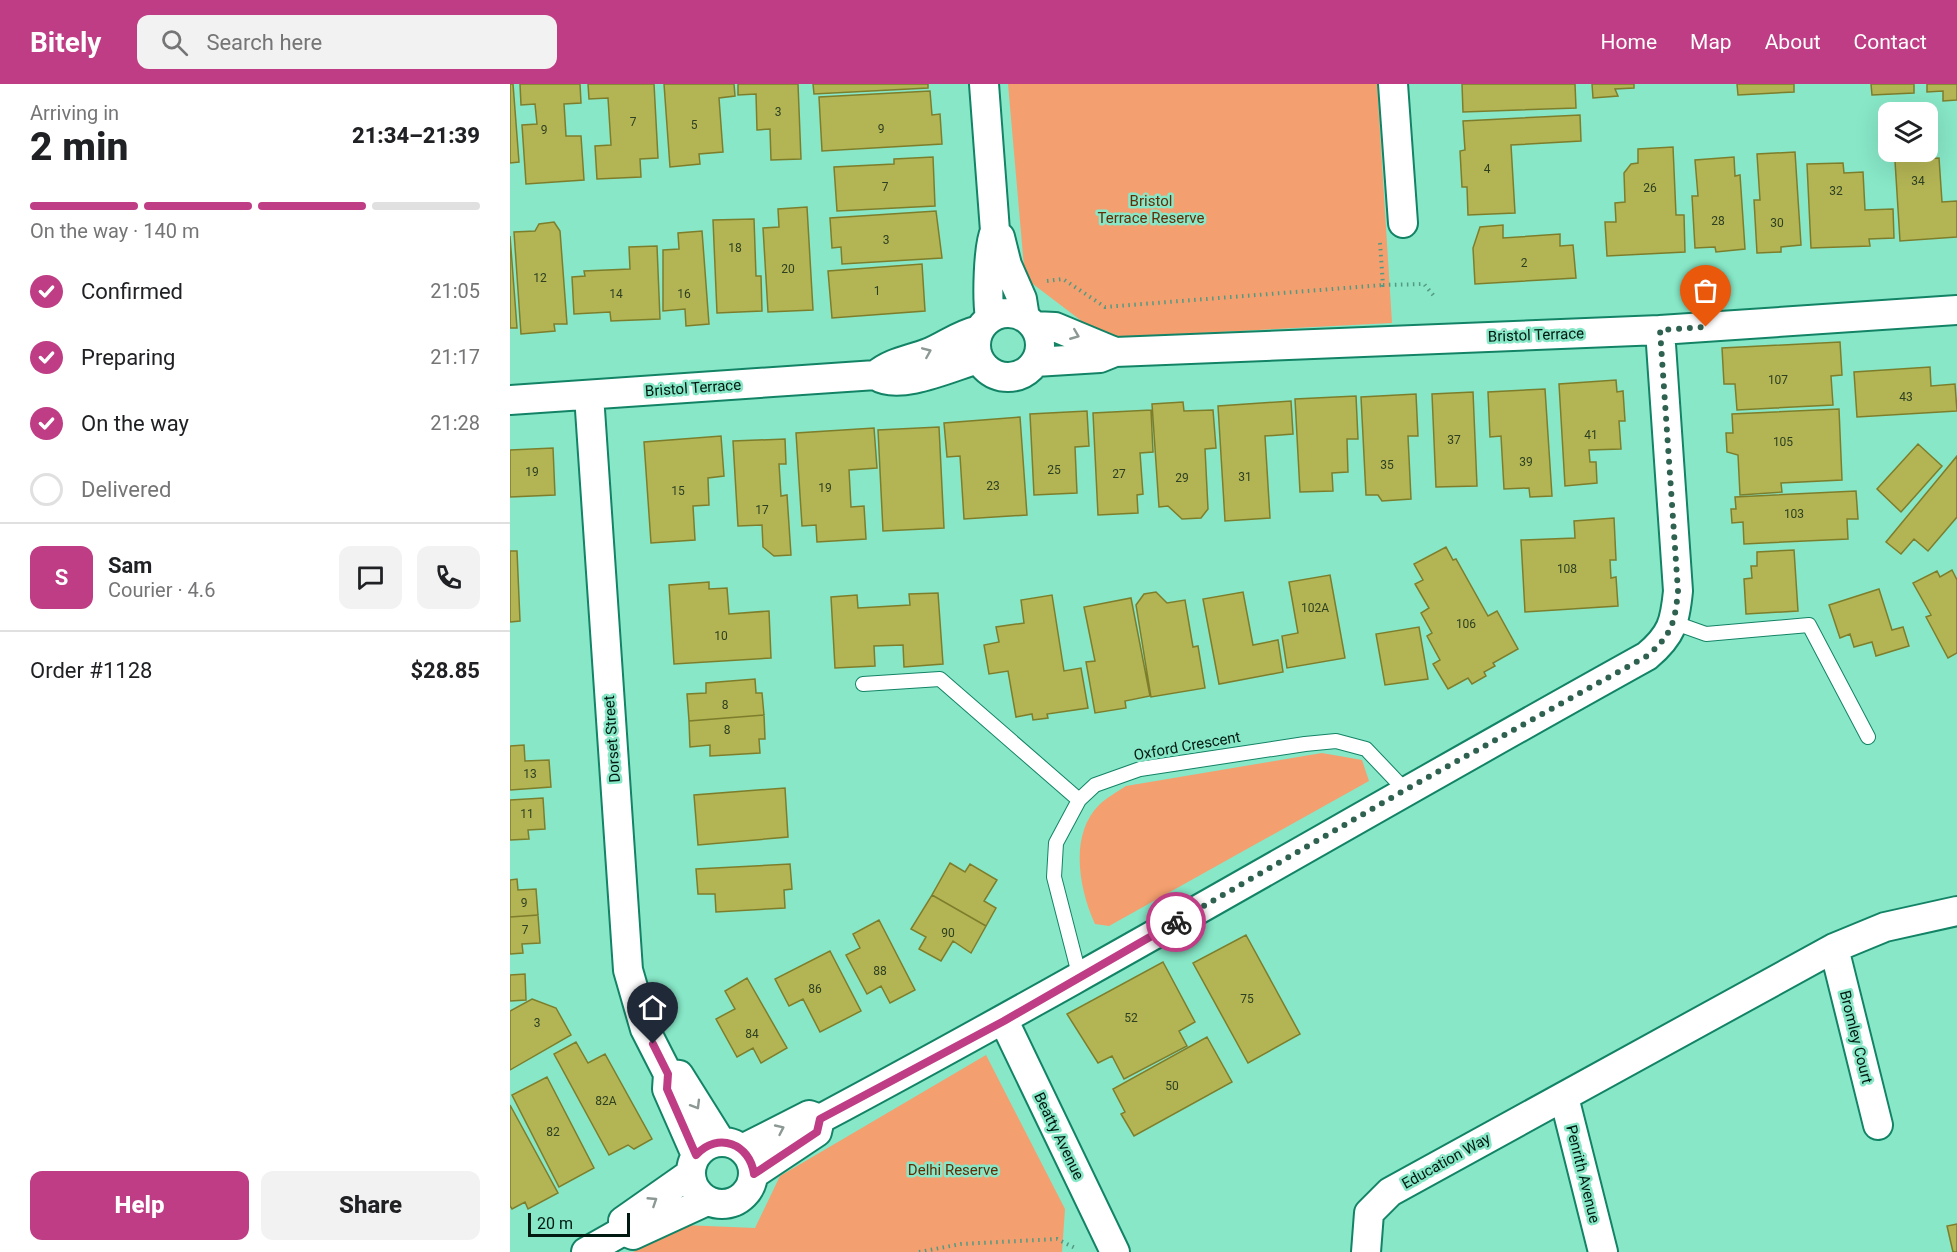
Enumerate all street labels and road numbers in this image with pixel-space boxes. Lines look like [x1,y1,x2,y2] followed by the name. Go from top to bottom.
[1488,324,1584,346] street label: Bristol Terrace
[644,376,742,400] street label: Bristol Terrace
[600,695,624,783] street label: Dorset Street
[1132,728,1242,764] street label: Oxford Crescent
[1836,989,1876,1085] street label: Bromley Court
[1030,1089,1088,1183] street label: Beatty Avenue
[1562,1123,1604,1225] street label: Penrith Avenue
[1399,1129,1493,1193] street label: Education Way

